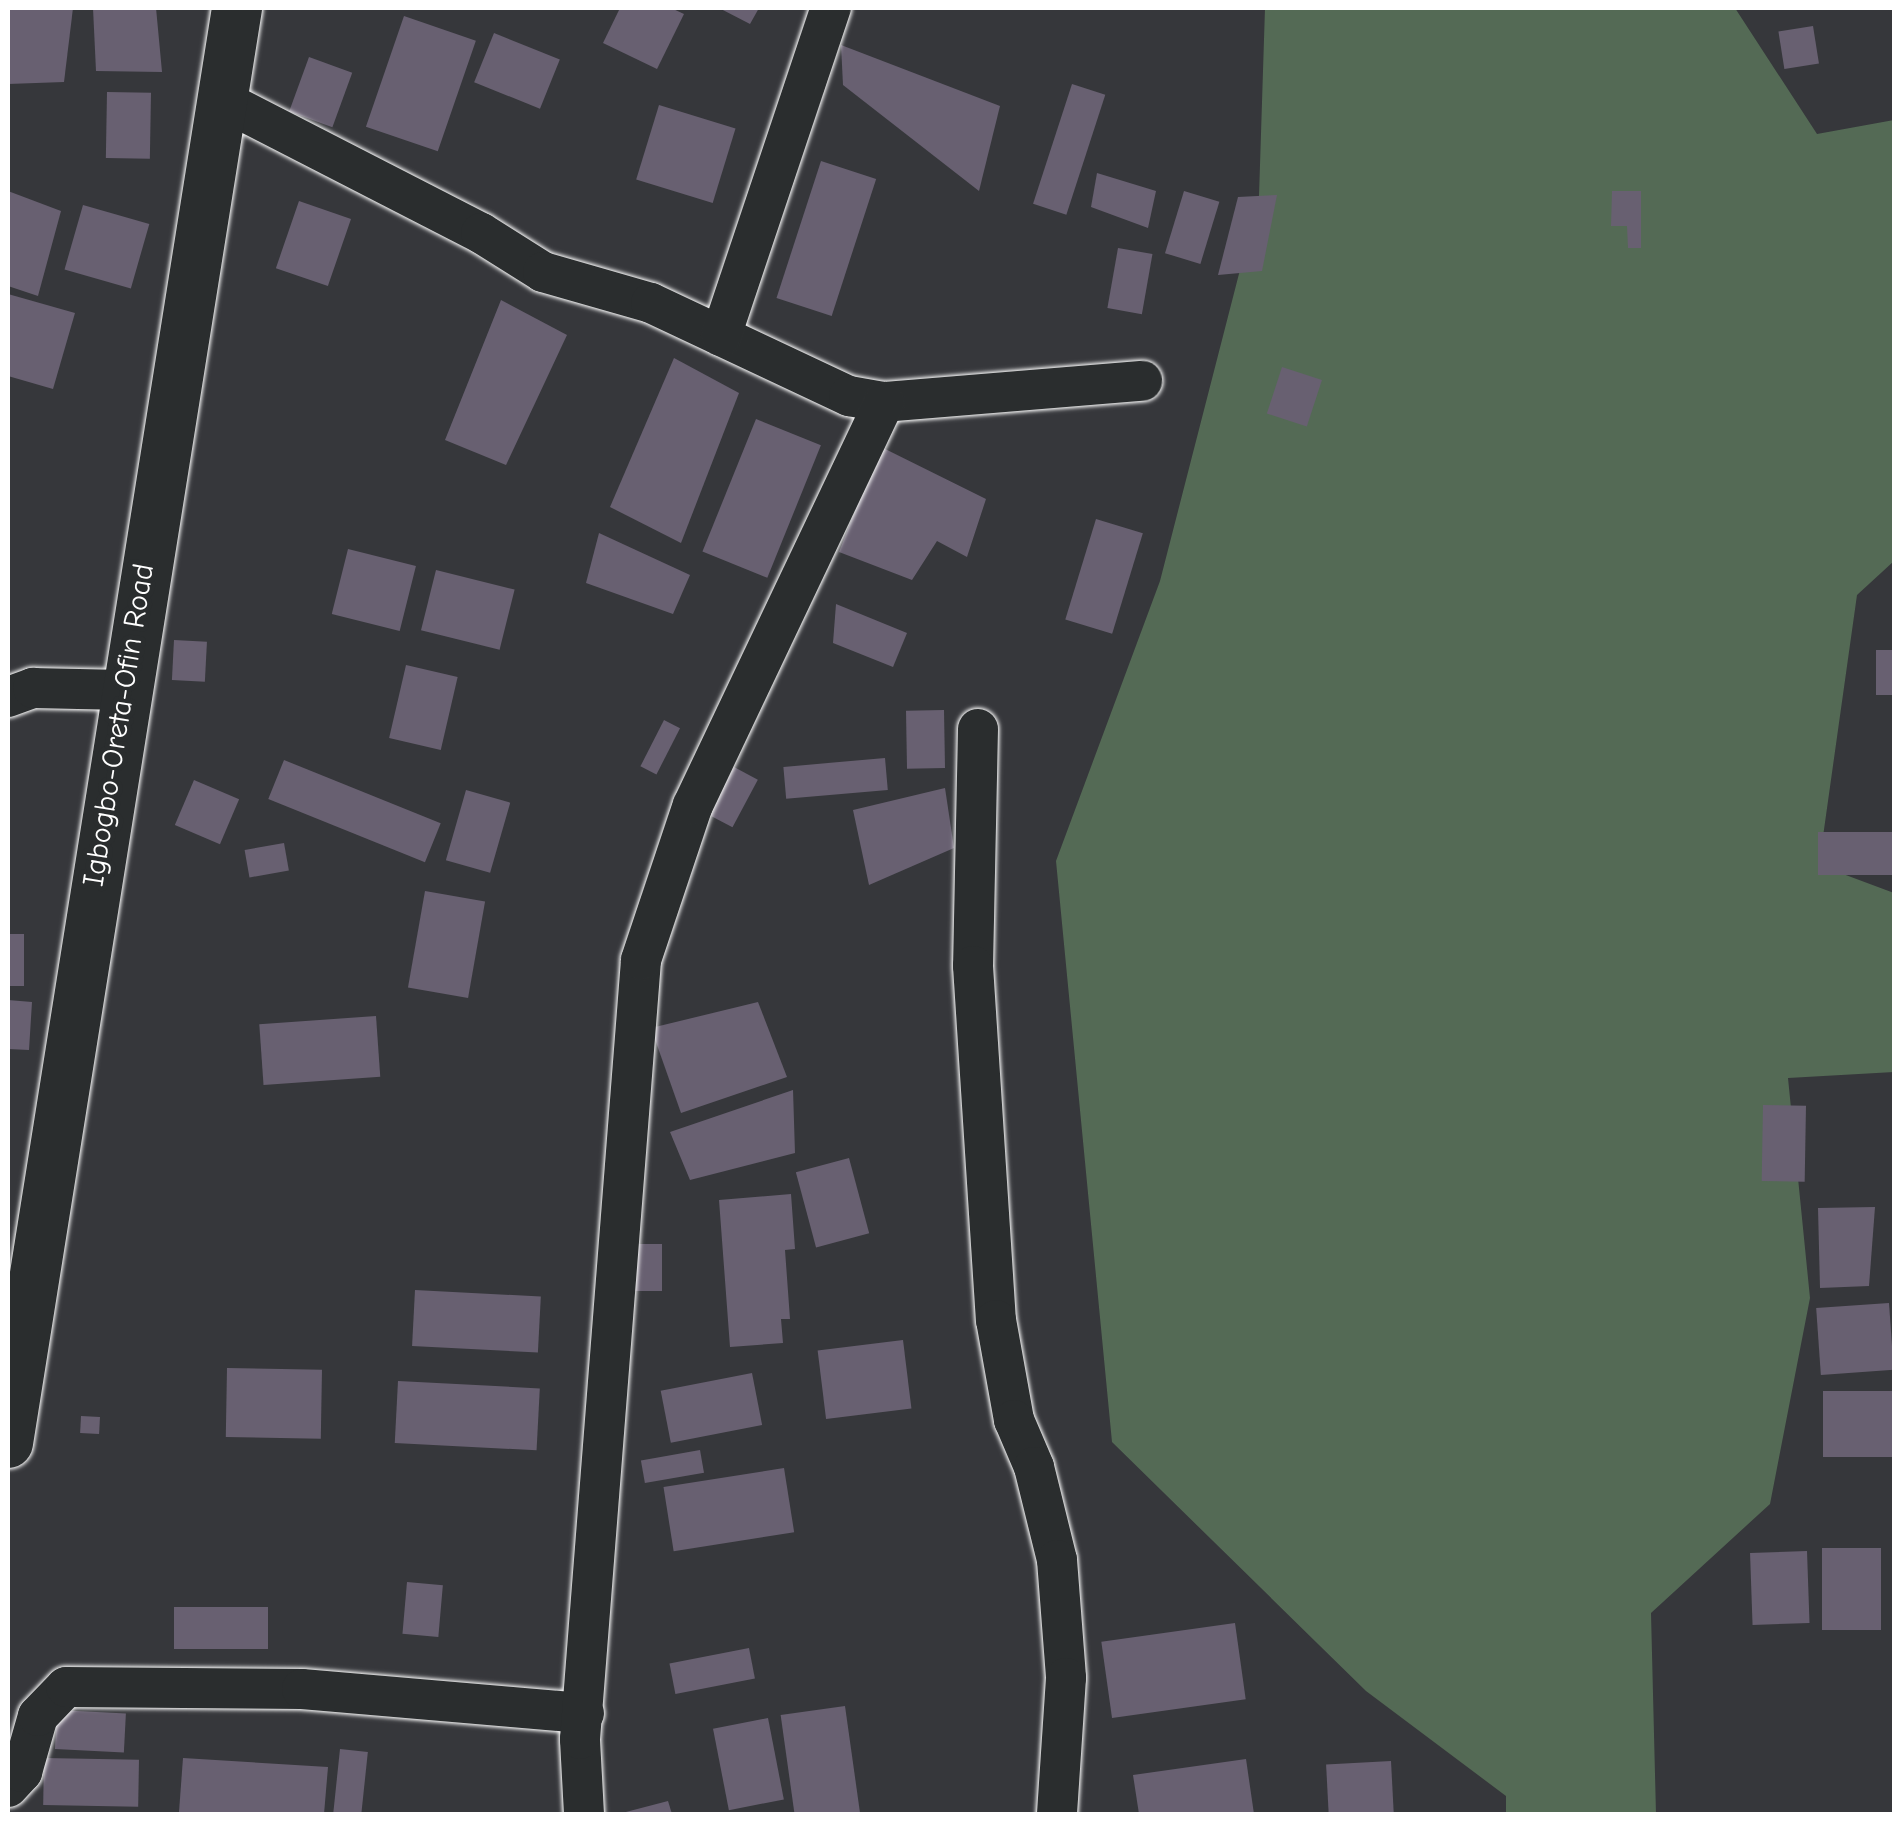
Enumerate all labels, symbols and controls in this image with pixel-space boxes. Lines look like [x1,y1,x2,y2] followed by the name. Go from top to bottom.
[76,561,162,889] street label: Igbogbo-Oreta-Ofin Road

